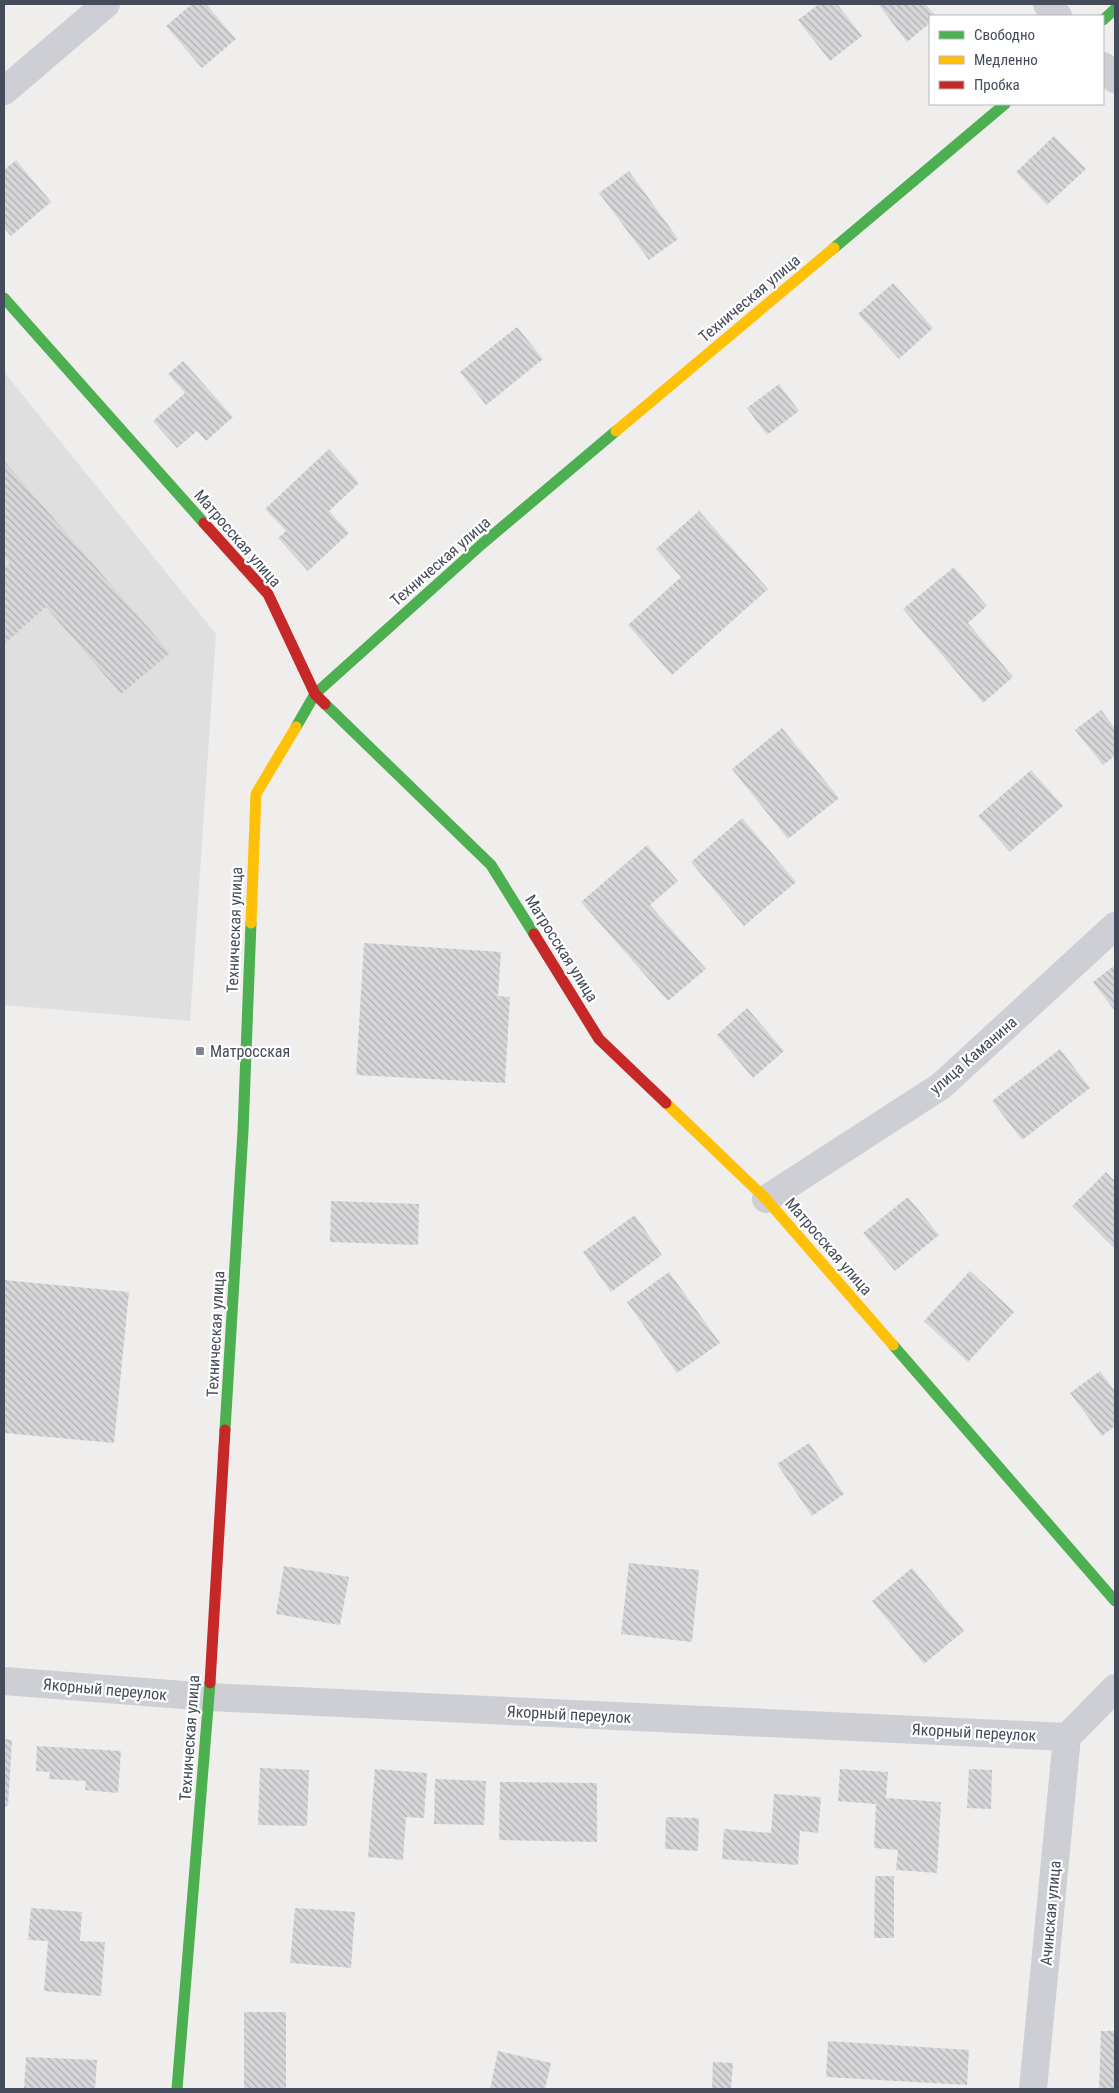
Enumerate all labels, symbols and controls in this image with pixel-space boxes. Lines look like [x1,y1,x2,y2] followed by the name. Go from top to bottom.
[929,15,1104,105] legend
[974,26,1035,44] text: Свободно
[974,51,1038,69] text: Медленно
[974,76,1020,94] text: Пробка
[695,250,804,346] street label: Техническая улица
[190,486,285,591] street label: Матросская улица
[386,513,494,610] street label: Техническая улица
[223,867,246,994] street label: Техническая улица
[521,891,602,1005] street label: Матросская улица
[926,1012,1021,1098] street label: улица Каманина
[210,1042,290,1061] place label: Матросская
[194,1045,206,1057] marker: Матросская
[781,1194,876,1299] street label: Матросская улица
[203,1270,228,1398] street label: Техническая улица
[176,1674,203,1802] street label: Техническая улица
[42,1675,168,1704] street label: Якорный переулок
[506,1702,632,1727] street label: Якорный переулок
[911,1720,1037,1745] street label: Якорный переулок
[1036,1860,1065,1966] street label: Ачинская улица

